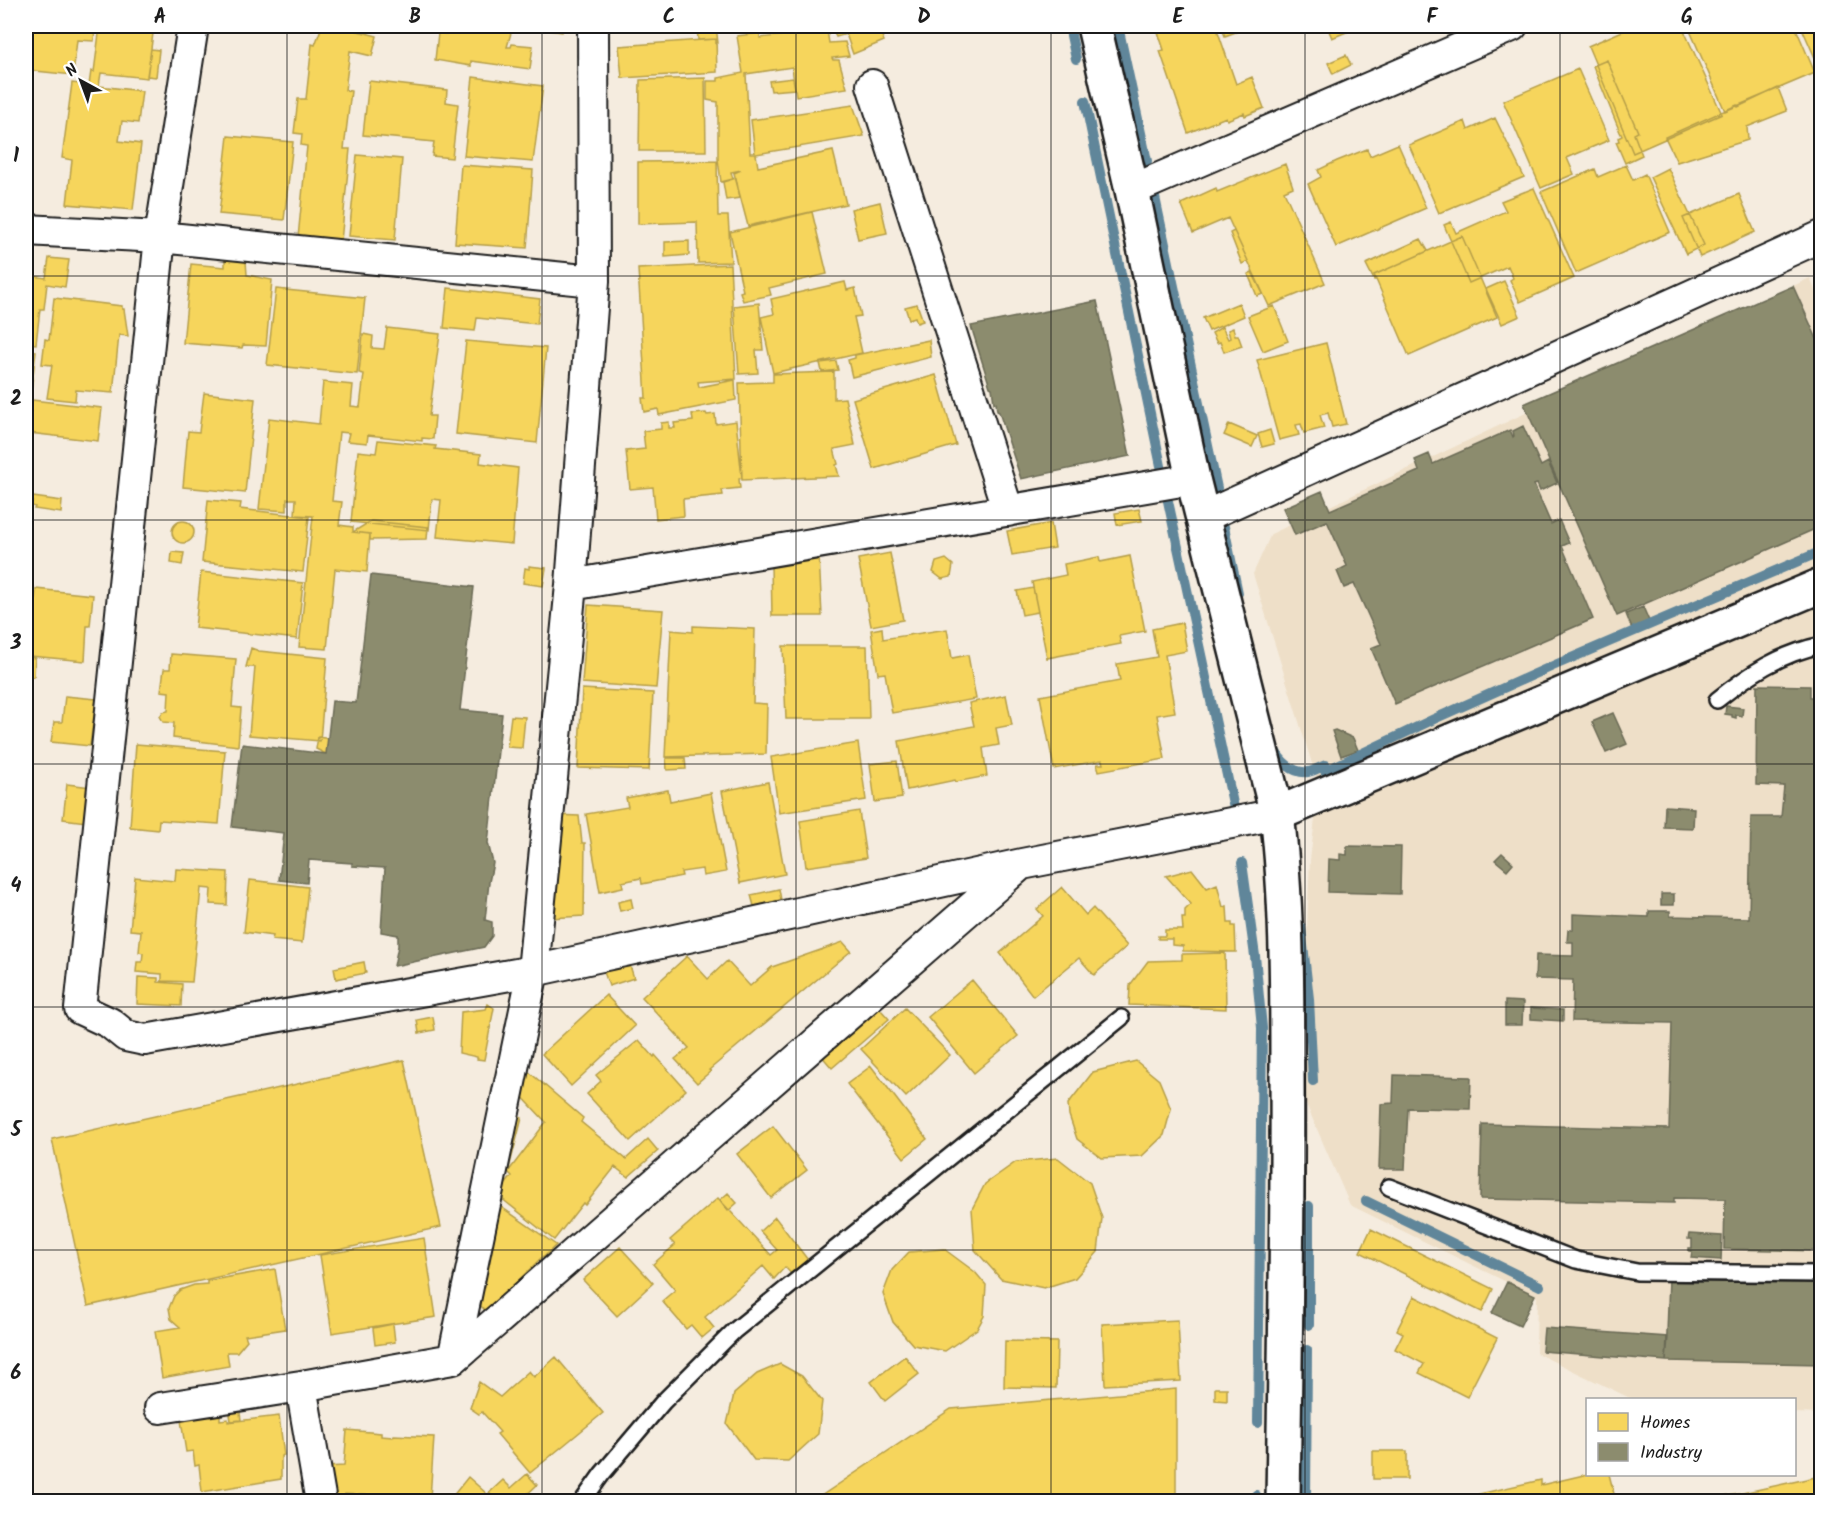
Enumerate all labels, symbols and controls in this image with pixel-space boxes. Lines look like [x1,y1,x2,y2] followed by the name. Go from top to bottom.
[154,2,166,34] text: A
[409,2,421,34] text: B
[663,2,675,34] text: C
[917,2,931,34] text: D
[1172,2,1184,34] text: E
[1427,2,1439,34] text: F
[1681,2,1693,34] text: G
[51,51,111,111] north arrow
[60,58,84,84] text: N
[13,141,19,173] text: 1
[10,384,22,416] text: 2
[10,628,22,660] text: 3
[11,871,22,903] text: 4
[10,1115,23,1147] text: 5
[11,1358,22,1390] text: 6
[1586,1398,1796,1476] legend
[1640,1409,1691,1438] text: Homes
[1640,1439,1702,1468] text: Industry

